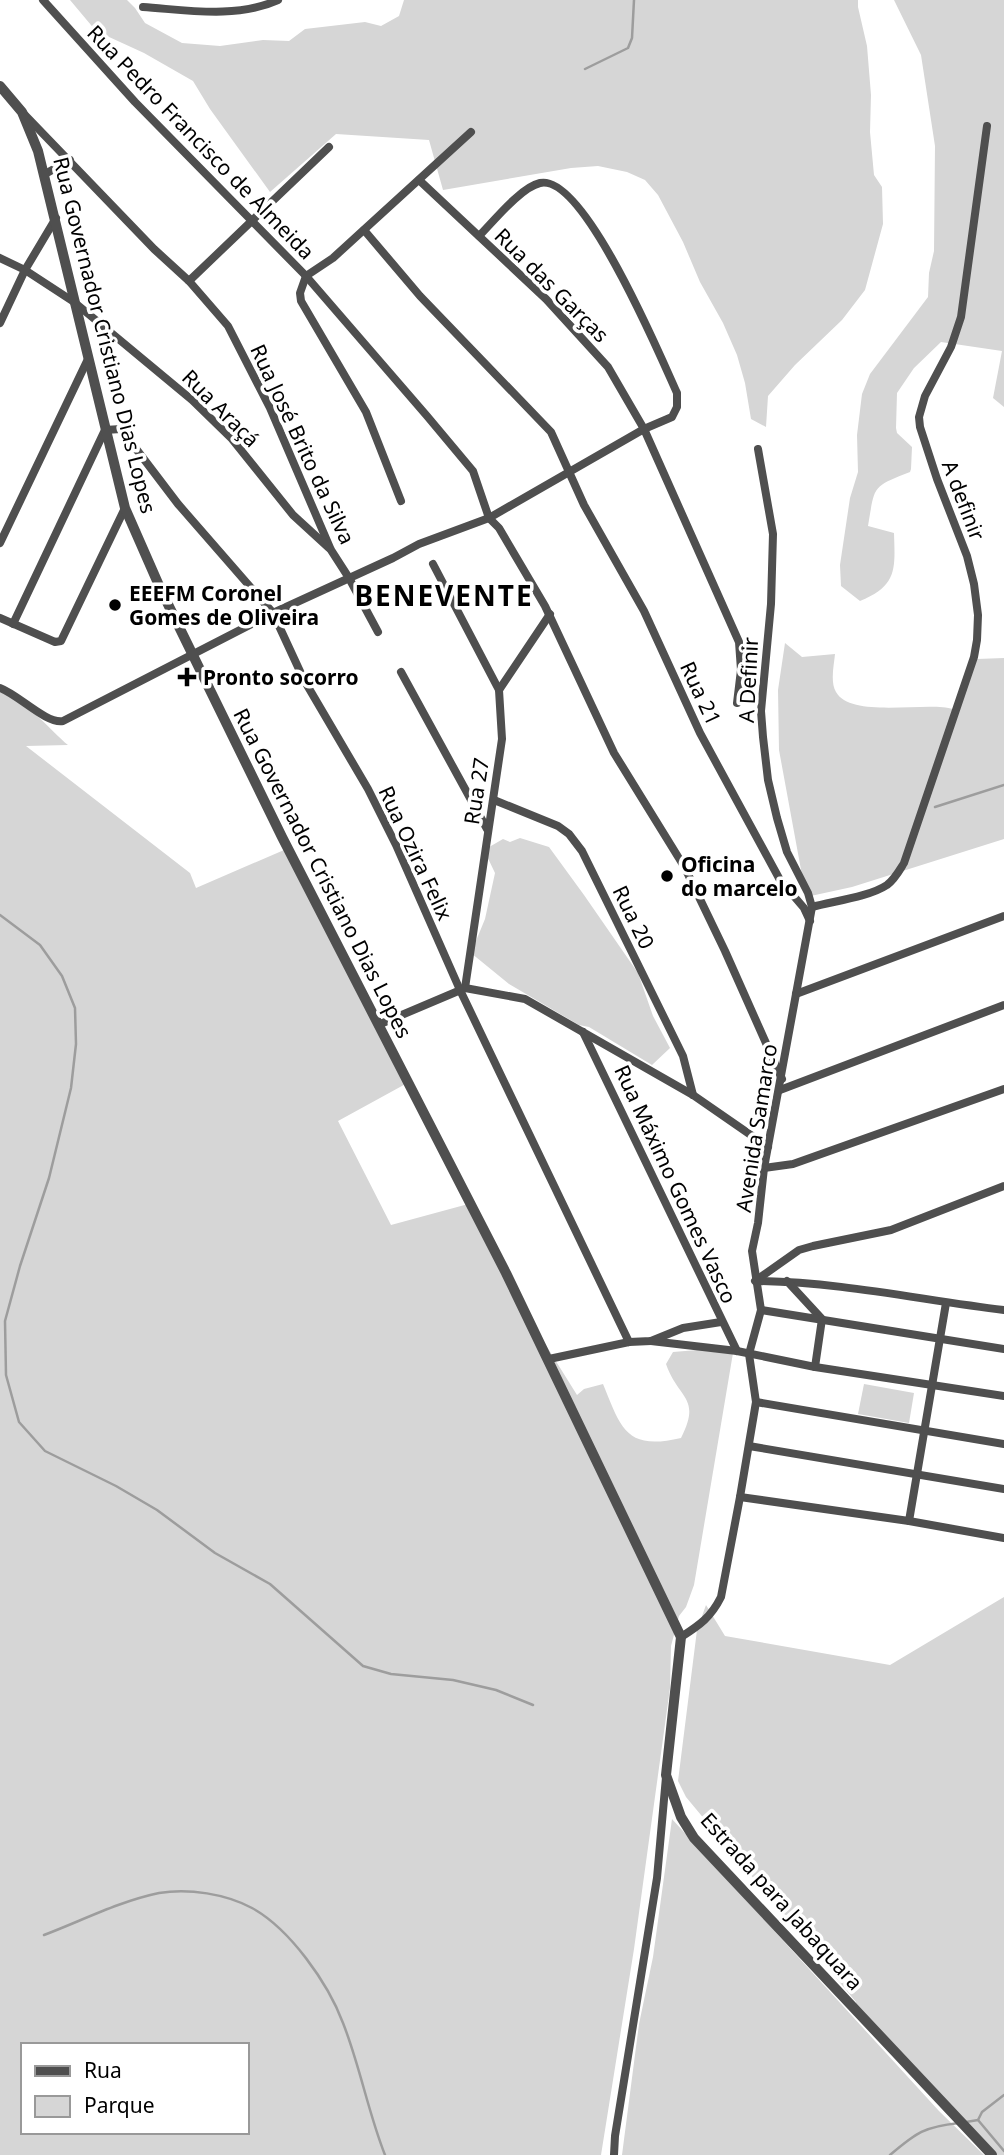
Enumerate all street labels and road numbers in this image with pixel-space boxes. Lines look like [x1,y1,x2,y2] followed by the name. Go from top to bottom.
[81,19,321,265] street label: Rua Pedro Francisco de Almeida
[47,154,163,516] street label: Rua Governador Cristiano Dias Lopes
[489,222,615,348] street label: Rua das Garças
[244,340,362,548] street label: Rua José Brito da Silva
[176,363,266,453] street label: Rua Araçá
[936,456,992,544] street label: A definir
[732,636,764,724] street label: A Definir
[674,657,728,729] street label: Rua 21
[227,703,419,1043] street label: Rua Governador Cristiano Dias Lopes
[457,756,495,826] street label: Rua 27
[373,781,459,925] street label: Rua Ozira Felix
[607,881,661,953] street label: Rua 20
[729,1042,783,1214] street label: Avenida Samarco
[608,1060,744,1308] street label: Rua Máximo Gomes Vasco
[695,1806,869,1996] street label: Estrada para Jabaquara

